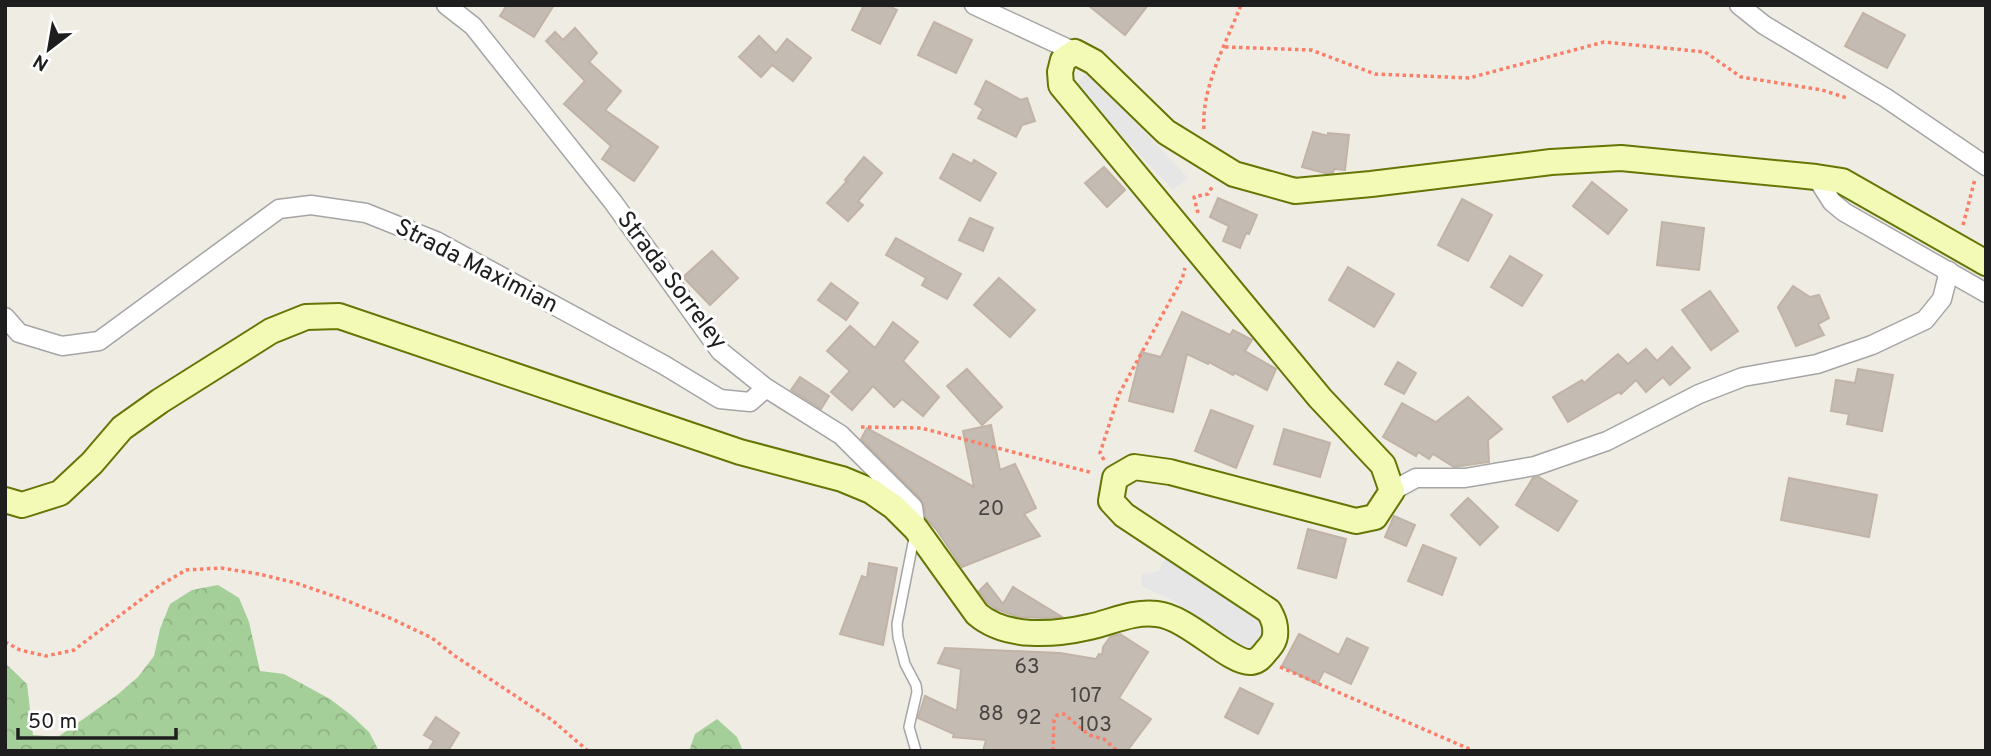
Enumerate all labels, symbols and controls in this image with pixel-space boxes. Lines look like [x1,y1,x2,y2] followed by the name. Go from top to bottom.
[14,14,84,84] north arrow
[29,48,53,76] text: N
[609,206,733,356] street label: Strada Sorreley
[390,213,562,321] street label: Strada Maximian
[978,496,1004,523] house number: 20
[1014,654,1040,681] house number: 63
[1070,683,1102,710] house number: 107
[18,696,175,740] scale bar
[978,701,1004,728] house number: 88
[1016,705,1042,732] house number: 92
[28,709,77,736] text: 50 m
[1078,712,1112,739] house number: 103

